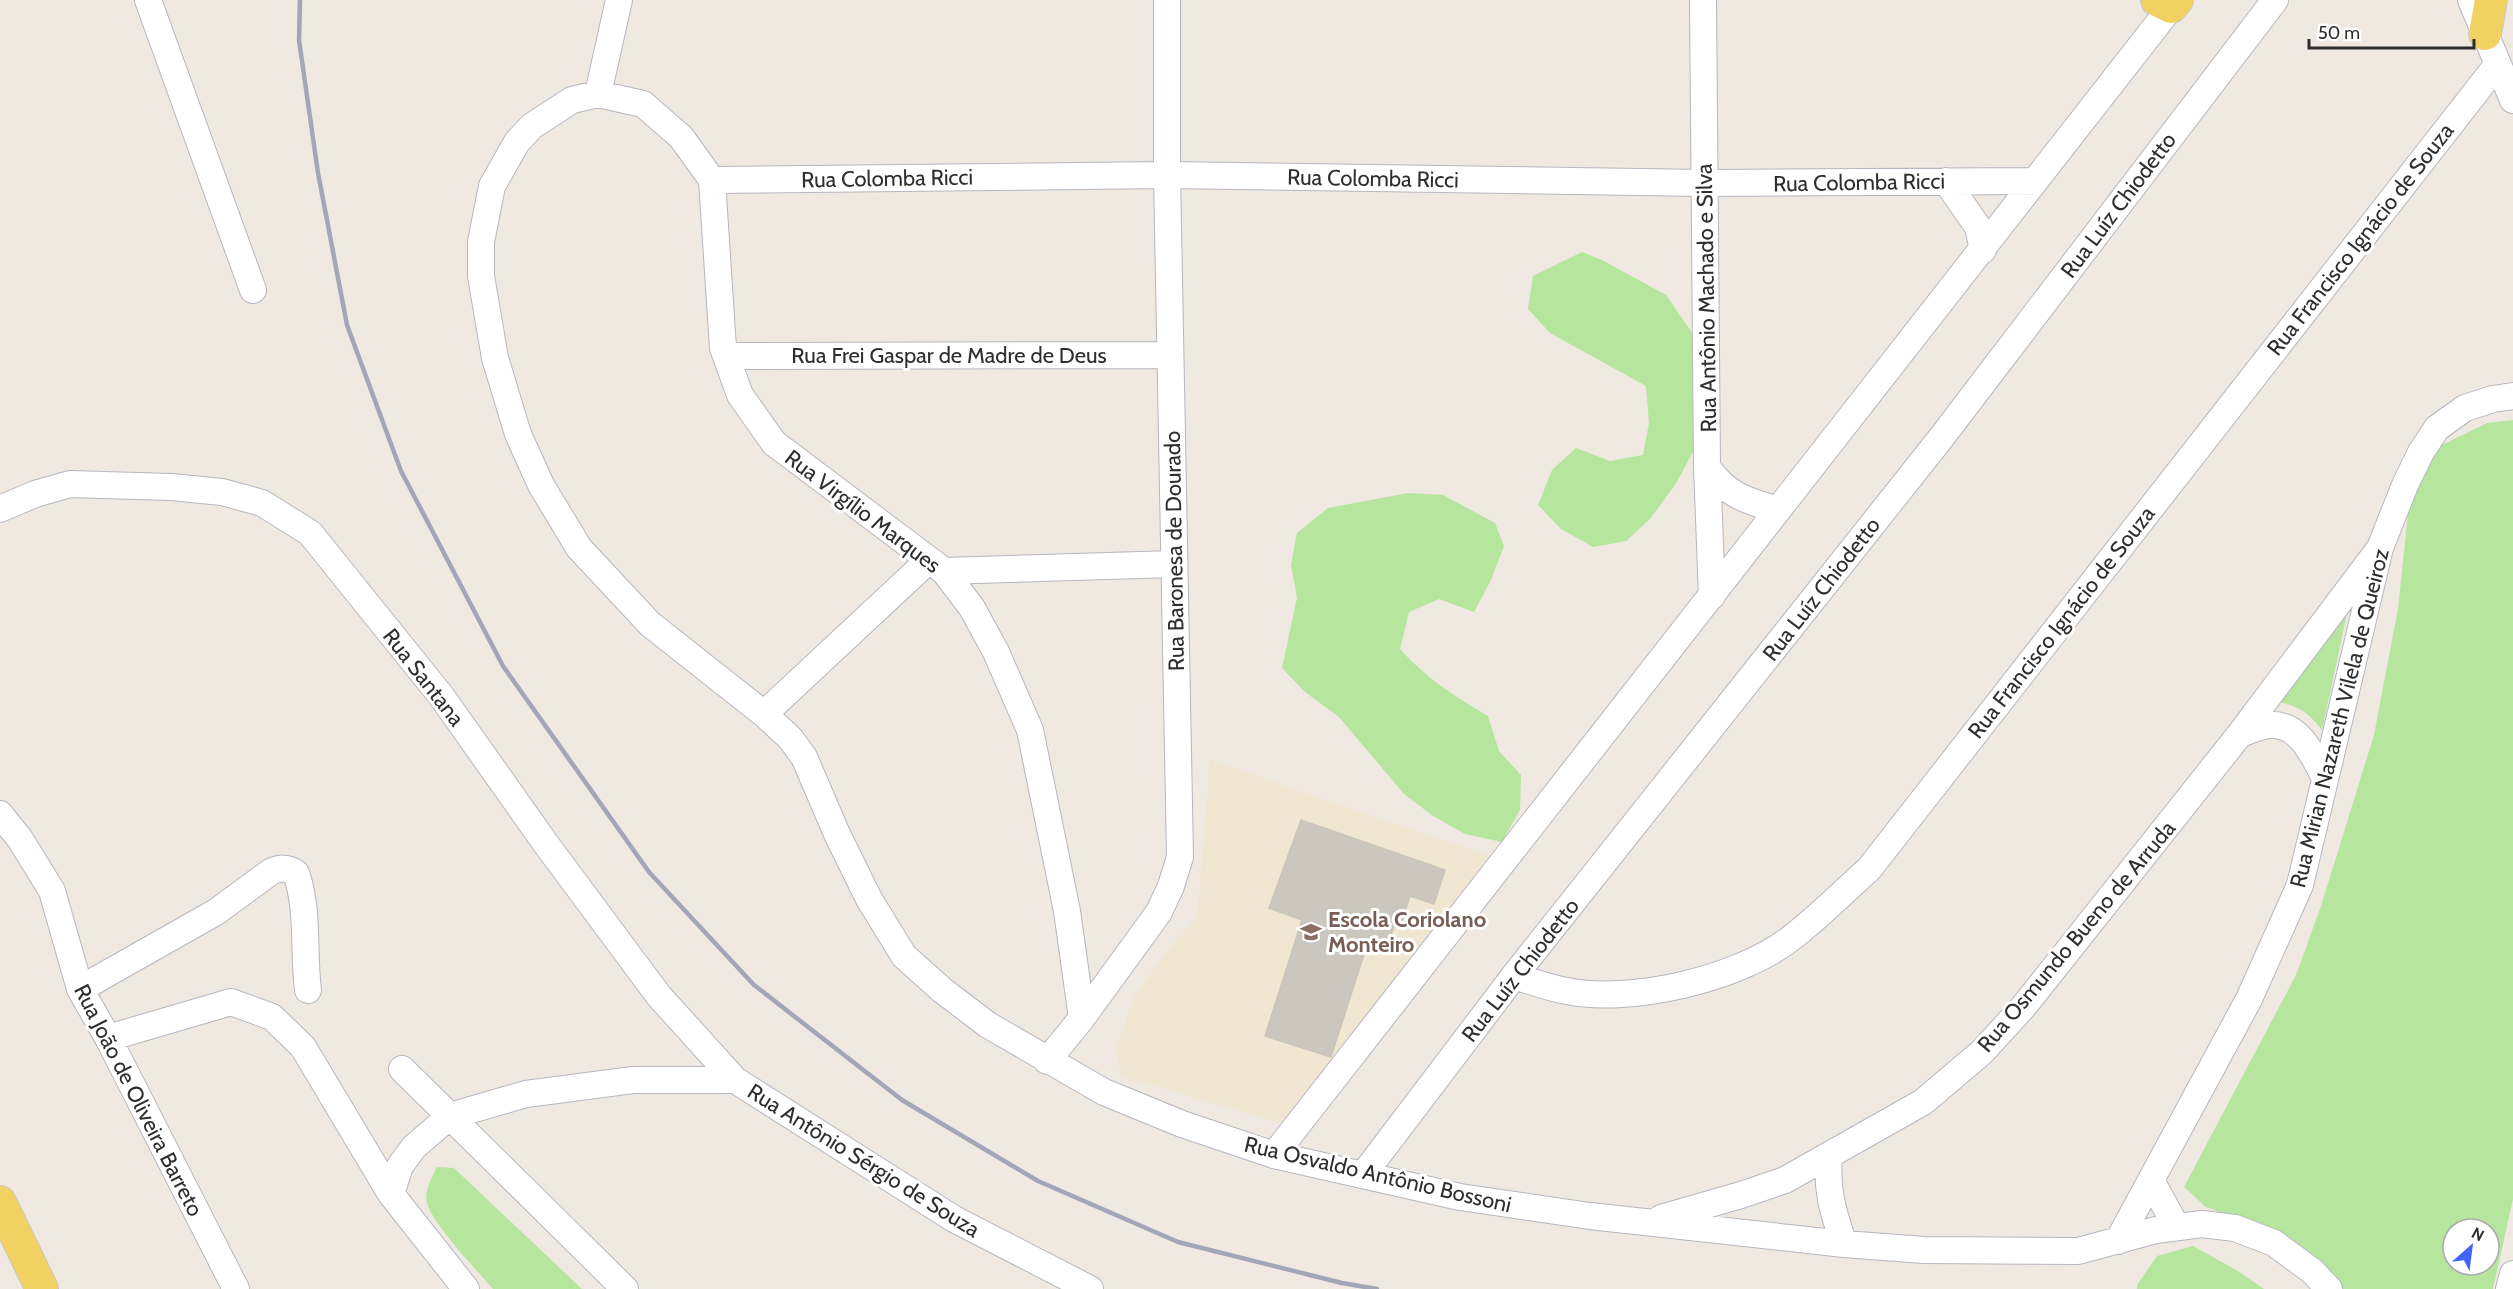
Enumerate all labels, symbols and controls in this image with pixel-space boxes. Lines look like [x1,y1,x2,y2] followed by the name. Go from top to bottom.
[2309,12,2474,50] scale bar
[2318,22,2360,44] text: 50 m
[2261,117,2460,361] street label: Rua Francisco Ignácio de Souza
[2055,127,2182,283] street label: Rua Luíz Chiodetto
[1691,163,1722,433] street label: Rua Antônio Machado e Silva
[801,164,973,193] street label: Rua Colomba Ricci
[1287,164,1459,193] street label: Rua Colomba Ricci
[1773,168,1945,197] street label: Rua Colomba Ricci
[791,342,1107,369] street label: Rua Frei Gaspar de Madre de Deus
[1159,431,1190,671] street label: Rua Baronesa de Dourado
[780,444,946,579] street label: Rua Virgílio Marques
[1962,500,2161,744] street label: Rua Francisco Ignácio de Souza
[1757,512,1886,667] street label: Rua Luíz Chiodetto
[2284,546,2395,890] street label: Rua Mirian Nazareth Vilela de Queiroz
[377,623,470,732] street label: Rua Santana
[1972,815,2181,1057] street label: Rua Osmundo Bueno de Arruda
[1456,893,1585,1048] street label: Rua Luíz Chiodetto
[1328,906,1486,958] place label: Escola Coriolano Monteiro
[1299,920,1323,944] school or university icon: Escola Coriolano Monteiro
[68,980,209,1221] street label: Rua João de Oliveira Barreto
[743,1078,985,1243] street label: Rua Antônio Sérgio de Souza
[1242,1131,1514,1218] street label: Rua Osvaldo Antônio Bossoni
[2441,1217,2501,1277] north arrow
[2468,1223,2487,1245] text: N

